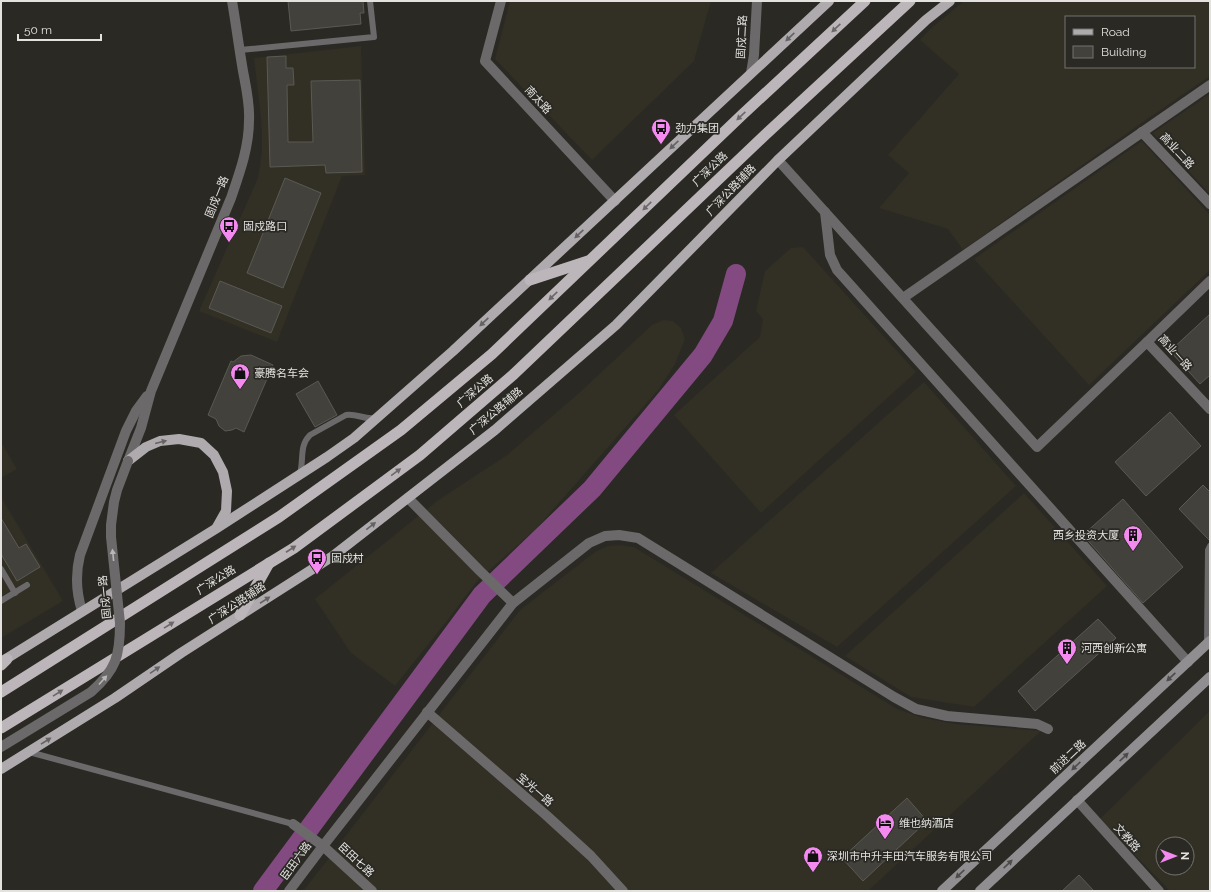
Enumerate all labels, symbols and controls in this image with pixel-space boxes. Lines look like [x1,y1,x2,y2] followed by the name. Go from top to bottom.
[734,15,750,59] street label: 固戍二路
[18,16,101,42] scale bar
[1065,16,1195,68] legend
[24,23,52,37] text: 50 m
[831,23,841,32] one-way arrow
[1101,25,1130,39] text: Road
[785,32,795,42] one-way arrow
[1101,45,1147,59] text: Building
[522,83,554,117] street label: 南太路
[736,111,746,121] one-way arrow
[650,117,672,145] bus stop icon: 劲力集团
[675,122,719,135] place label: 劲力集团
[1157,130,1197,172] street label: 高业二路
[670,140,679,149] one-way arrow
[690,149,730,189] street label: 广深公路
[703,162,759,218] street label: 广深公路辅路
[203,174,231,220] street label: 固戍一路
[642,201,652,211] one-way arrow
[218,215,240,243] bus stop icon: 固戍路口
[243,220,287,233] place label: 固戍路口
[574,229,584,238] one-way arrow
[548,291,558,300] one-way arrow
[479,317,489,327] one-way arrow
[1155,332,1195,374] street label: 高业一路
[229,362,251,390] shop icon: 豪腾名车会
[254,367,309,380] place label: 豪腾名车会
[454,372,496,410] street label: 广深公路
[467,385,525,437] street label: 广深公路辅路
[155,438,168,444] one-way arrow
[391,468,402,477] one-way arrow
[366,522,377,530] one-way arrow
[1122,524,1144,552] building icon: 西乡投资大厦
[1053,529,1119,542] place label: 西乡投资大厦
[286,545,296,553] one-way arrow
[306,547,328,575] bus stop icon: 固戍村
[110,548,116,561] one-way arrow
[331,552,364,565] place label: 固戍村
[194,563,238,597] street label: 广深公路
[96,574,114,620] street label: 固戍一路
[206,580,268,626] street label: 广深公路辅路
[259,596,270,603] one-way arrow
[163,621,175,628] one-way arrow
[1056,637,1078,665] building icon: 河西创新公寓
[1081,642,1147,655] place label: 河西创新公寓
[150,667,161,674] one-way arrow
[1166,673,1176,682] one-way arrow
[99,674,108,685] one-way arrow
[52,689,64,696] one-way arrow
[40,737,52,744] one-way arrow
[1047,737,1089,777] street label: 前进二路
[1119,752,1129,762] one-way arrow
[1071,761,1081,771] one-way arrow
[514,771,556,809] street label: 宝光一路
[874,812,896,840] hotel icon: 维也纳酒店
[899,817,954,830] place label: 维也纳酒店
[1111,821,1143,855] street label: 文教路
[1155,836,1195,876] north arrow
[278,839,314,883] street label: 臣田六路
[335,840,377,880] street label: 臣田七路
[802,845,824,873] shop icon: 深圳市中升丰田汽车服务有限公司
[827,850,992,863] place label: 深圳市中升丰田汽车服务有限公司
[1178,852,1191,860] text: N
[1003,860,1014,869] one-way arrow
[955,869,966,878] one-way arrow

